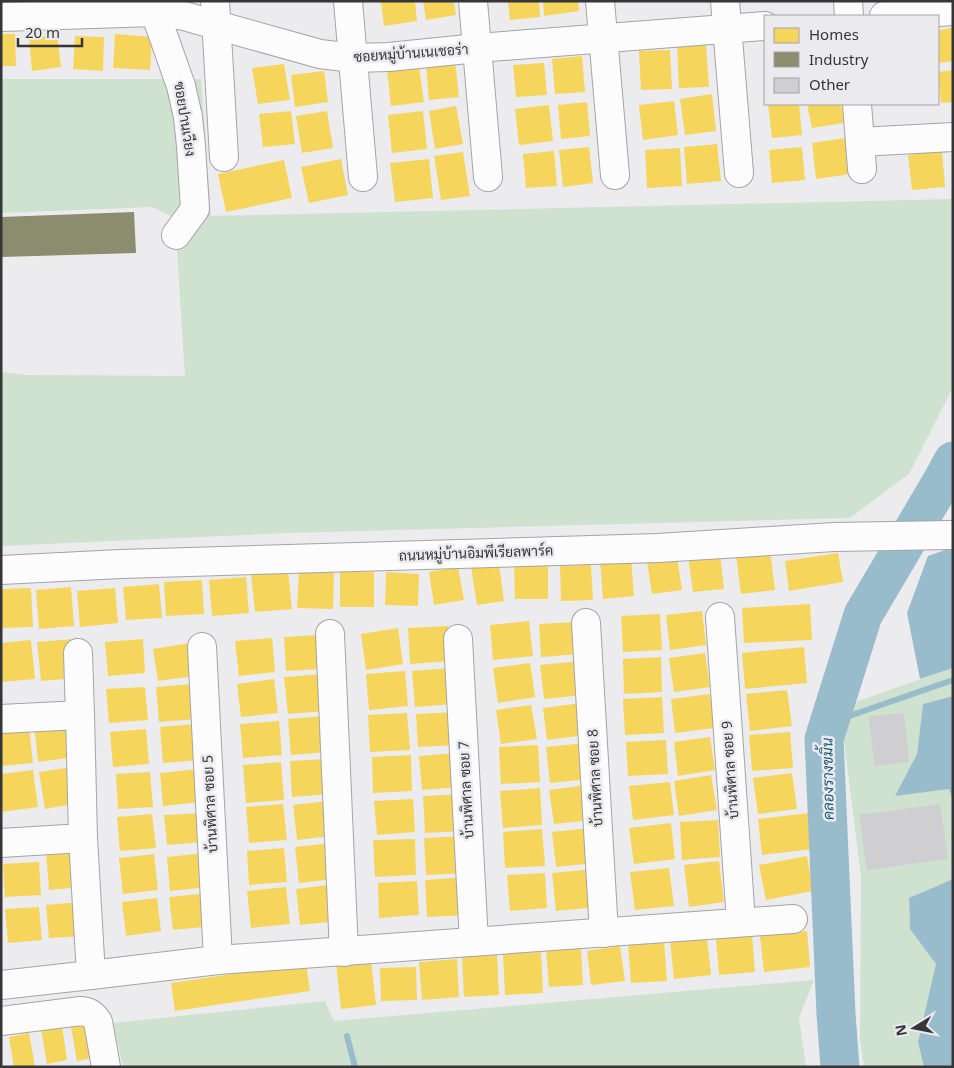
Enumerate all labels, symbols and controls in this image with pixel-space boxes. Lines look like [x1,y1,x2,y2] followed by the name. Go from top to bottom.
[18,15,81,47] scale bar
[764,15,939,105] legend
[25,22,60,42] text: 20 m
[809,24,859,44] text: Homes
[353,39,469,67] street label: ซอยหมู่บ้านเนเชอร่า
[809,49,869,69] text: Industry
[809,74,850,94] text: Other
[170,80,201,158] street label: ซอยปานเวียง
[398,540,554,566] street label: ถนนหมู่บ้านอิมพีเรียลพาร์ค
[717,720,742,820] street label: บ้านพิศาล ซอย 9
[582,728,607,828] street label: บ้านพิศาล ซอย 8
[813,737,838,820] water label: คลองรางขมิ้น
[453,740,478,840] street label: บ้านพิศาล ซอย 7
[197,754,222,854] street label: บ้านพิศาล ซอย 5
[889,1003,939,1053] north arrow
[890,1023,911,1038] text: N

